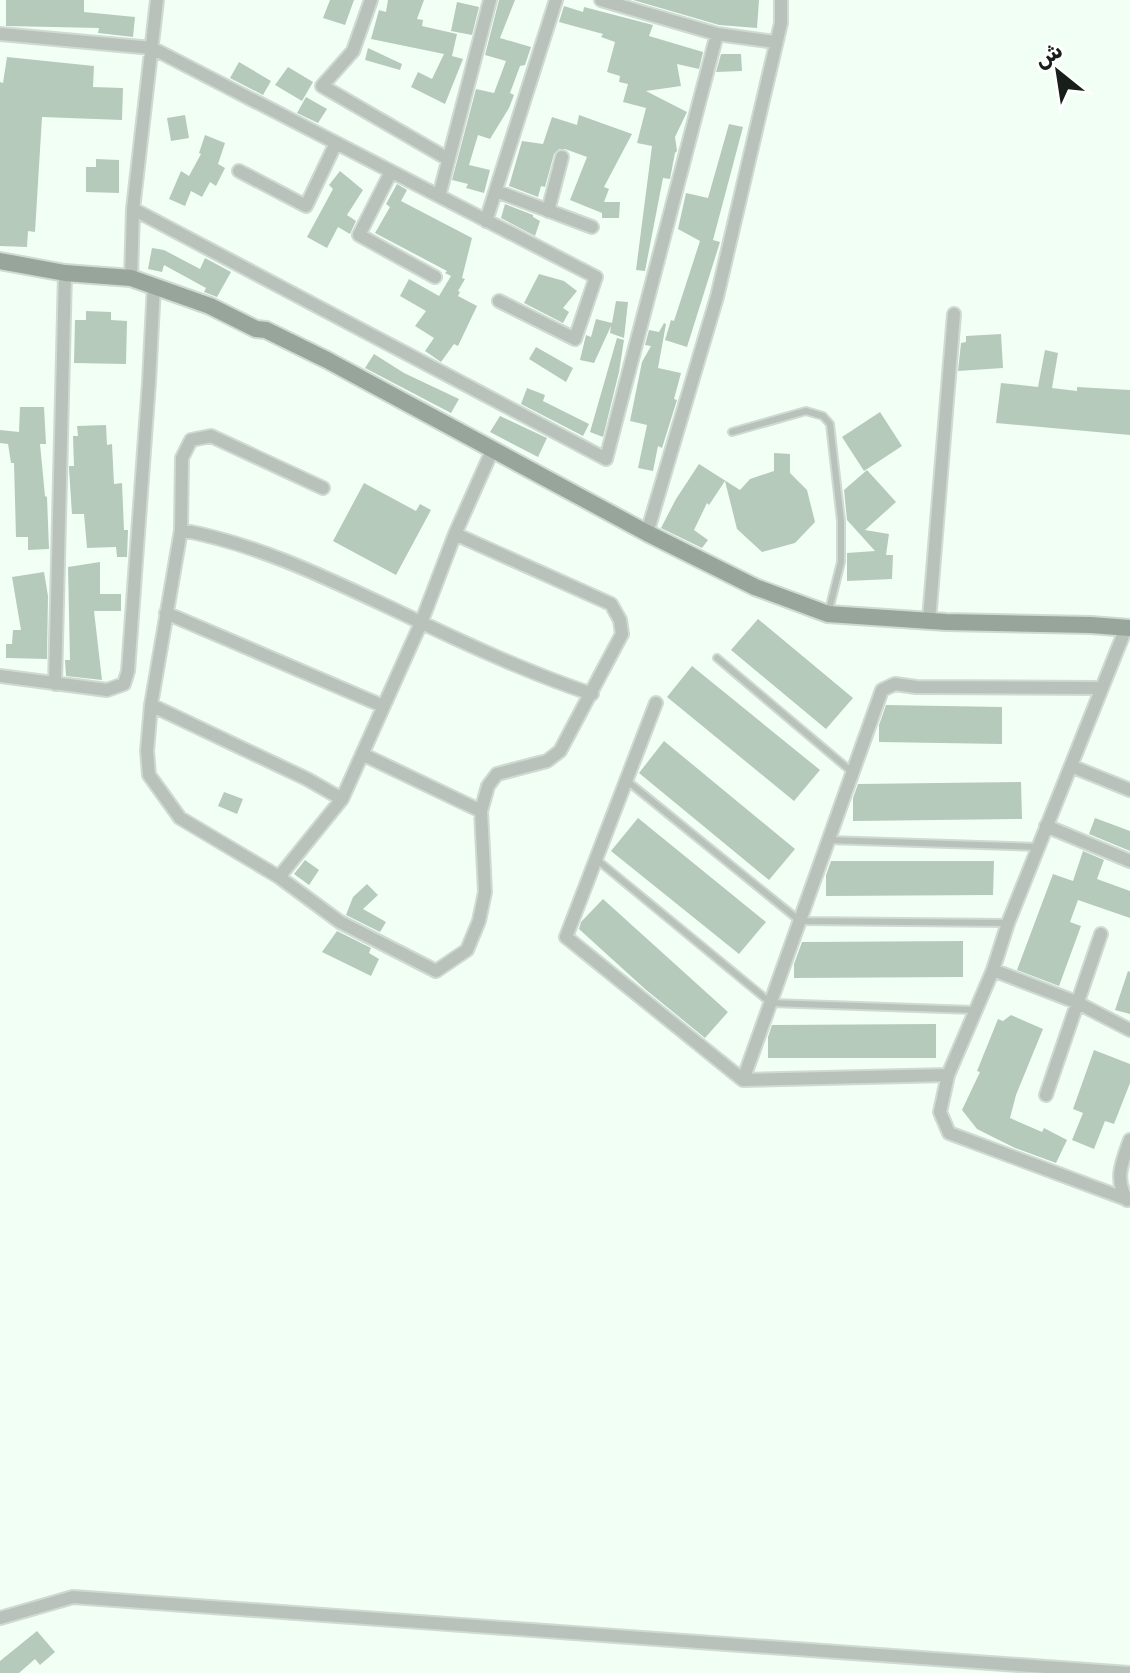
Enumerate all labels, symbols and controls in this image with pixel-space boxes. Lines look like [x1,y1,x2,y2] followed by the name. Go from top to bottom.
[1018,32,1098,112] north arrow
[1029,36,1067,74] text: ش

